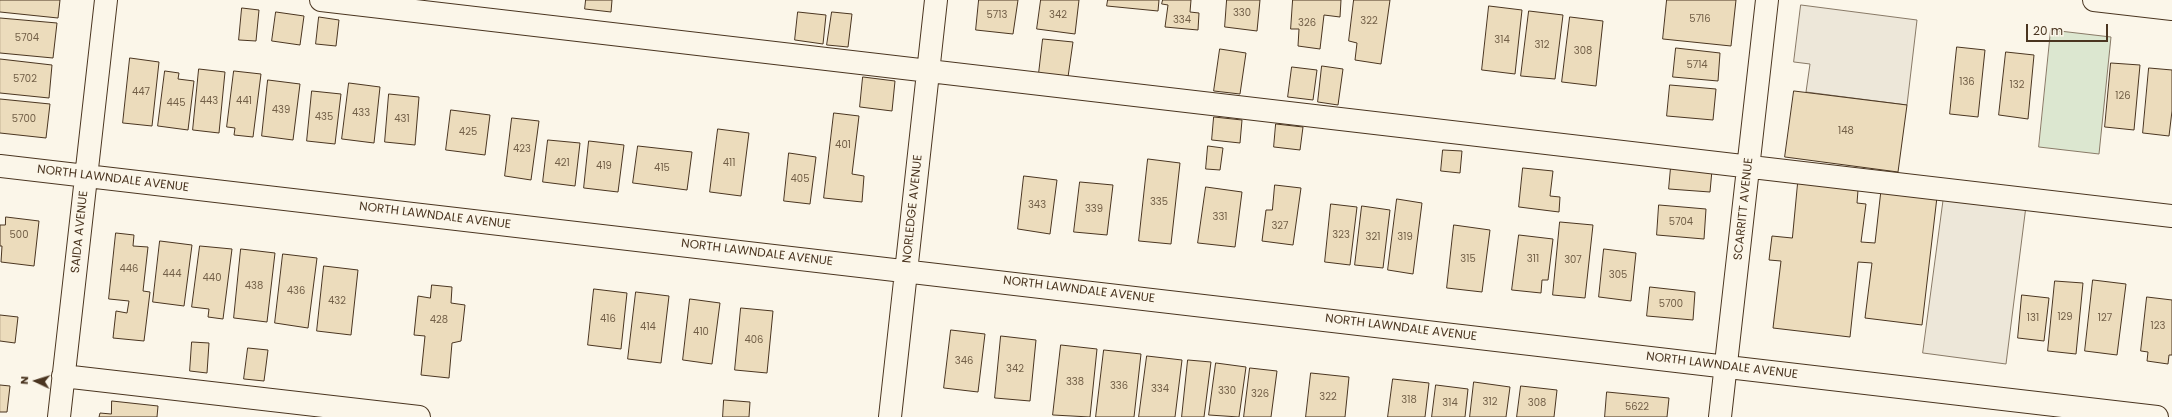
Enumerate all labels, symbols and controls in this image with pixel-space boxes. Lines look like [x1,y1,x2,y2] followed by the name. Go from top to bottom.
[1233,7,1251,19] house number: 330
[987,9,1007,21] house number: 5713
[1049,9,1067,21] house number: 342
[1689,13,1711,25] house number: 5716
[1173,14,1191,26] house number: 334
[1360,15,1378,27] house number: 322
[2028,16,2110,42] scale bar
[1298,17,1316,29] house number: 326
[2033,22,2063,39] text: 20 m
[15,32,39,44] house number: 5704
[1494,34,1510,46] house number: 314
[1535,39,1549,51] house number: 312
[1574,45,1592,57] house number: 308
[1686,59,1708,71] house number: 5714
[13,73,37,85] house number: 5702
[1959,76,1975,88] house number: 136
[2010,79,2024,91] house number: 132
[132,86,150,98] house number: 447
[2115,90,2131,102] house number: 126
[200,95,218,107] house number: 443
[236,95,252,107] house number: 441
[167,97,185,109] house number: 445
[272,104,290,116] house number: 439
[352,107,370,119] house number: 433
[315,111,333,123] house number: 435
[12,113,36,125] house number: 5700
[394,113,410,125] house number: 431
[1838,125,1854,137] house number: 148
[459,126,477,138] house number: 425
[835,139,851,151] house number: 401
[513,143,531,155] house number: 423
[900,154,926,264] street label: NORLEDGE AVENUE
[554,157,570,169] house number: 421
[723,157,735,169] house number: 411
[1731,157,1757,261] street label: SCARRITT AVENUE
[596,160,612,172] house number: 419
[654,162,670,174] house number: 415
[36,163,190,195] street label: NORTH LAWNDALE AVENUE
[791,173,809,185] house number: 405
[69,190,91,274] street label: SAIDA AVENUE
[1150,196,1168,208] house number: 335
[1028,199,1046,211] house number: 343
[358,200,512,232] street label: NORTH LAWNDALE AVENUE
[1085,203,1103,215] house number: 339
[1213,211,1227,223] house number: 331
[1669,216,1693,228] house number: 5704
[1271,220,1289,232] house number: 327
[10,229,28,241] house number: 500
[1332,229,1350,241] house number: 323
[1366,231,1380,243] house number: 321
[1397,231,1413,243] house number: 319
[680,237,834,269] street label: NORTH LAWNDALE AVENUE
[1460,253,1476,265] house number: 315
[1527,253,1539,265] house number: 311
[1564,254,1582,266] house number: 307
[120,263,138,275] house number: 446
[163,268,181,280] house number: 444
[1609,269,1627,281] house number: 305
[203,272,221,284] house number: 440
[1002,274,1156,306] street label: NORTH LAWNDALE AVENUE
[245,280,263,292] house number: 438
[287,285,305,297] house number: 436
[328,295,346,307] house number: 432
[1659,298,1683,310] house number: 5700
[2057,311,2073,323] house number: 129
[1324,312,1478,344] street label: NORTH LAWNDALE AVENUE
[2027,312,2039,324] house number: 131
[2098,312,2112,324] house number: 127
[600,313,616,325] house number: 416
[430,314,448,326] house number: 428
[2151,320,2165,332] house number: 123
[640,321,656,333] house number: 414
[693,326,709,338] house number: 410
[745,334,763,346] house number: 406
[1645,350,1799,382] street label: NORTH LAWNDALE AVENUE
[955,355,973,367] house number: 346
[16,361,56,401] north arrow
[1006,363,1024,375] house number: 342
[16,375,32,385] text: N
[1066,376,1084,388] house number: 338
[1110,380,1128,392] house number: 336
[1151,383,1169,395] house number: 334
[1218,385,1236,397] house number: 330
[1251,388,1269,400] house number: 326
[1319,391,1337,403] house number: 322
[1401,394,1417,406] house number: 318
[1483,396,1497,408] house number: 312
[1442,397,1458,409] house number: 314
[1528,397,1546,409] house number: 308
[1625,401,1649,413] house number: 5622

